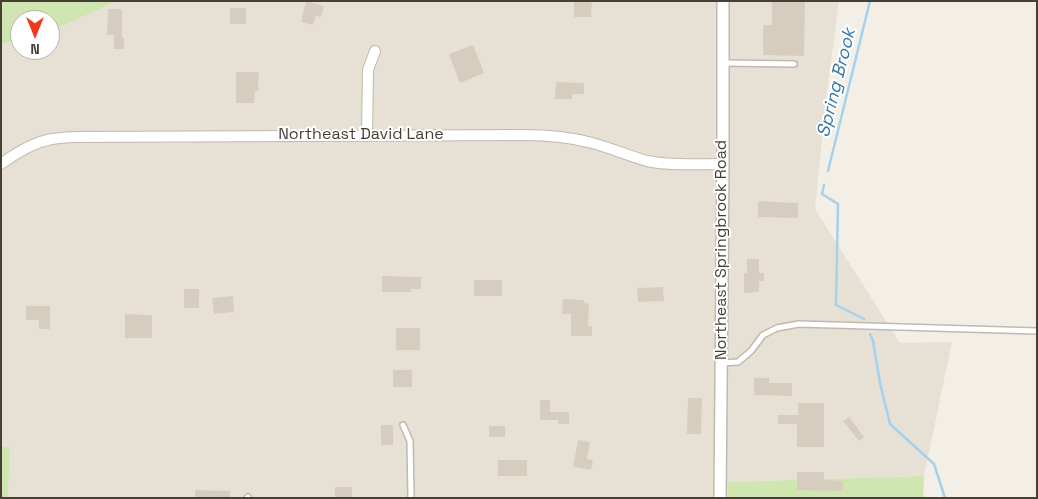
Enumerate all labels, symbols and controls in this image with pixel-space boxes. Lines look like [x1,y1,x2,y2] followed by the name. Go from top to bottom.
[10,10,60,60] north arrow
[813,26,861,140] water label: Spring Brook
[30,40,40,58] text: N
[278,125,444,145] street label: Northeast David Lane
[712,140,732,360] street label: Northeast Springbrook Road

